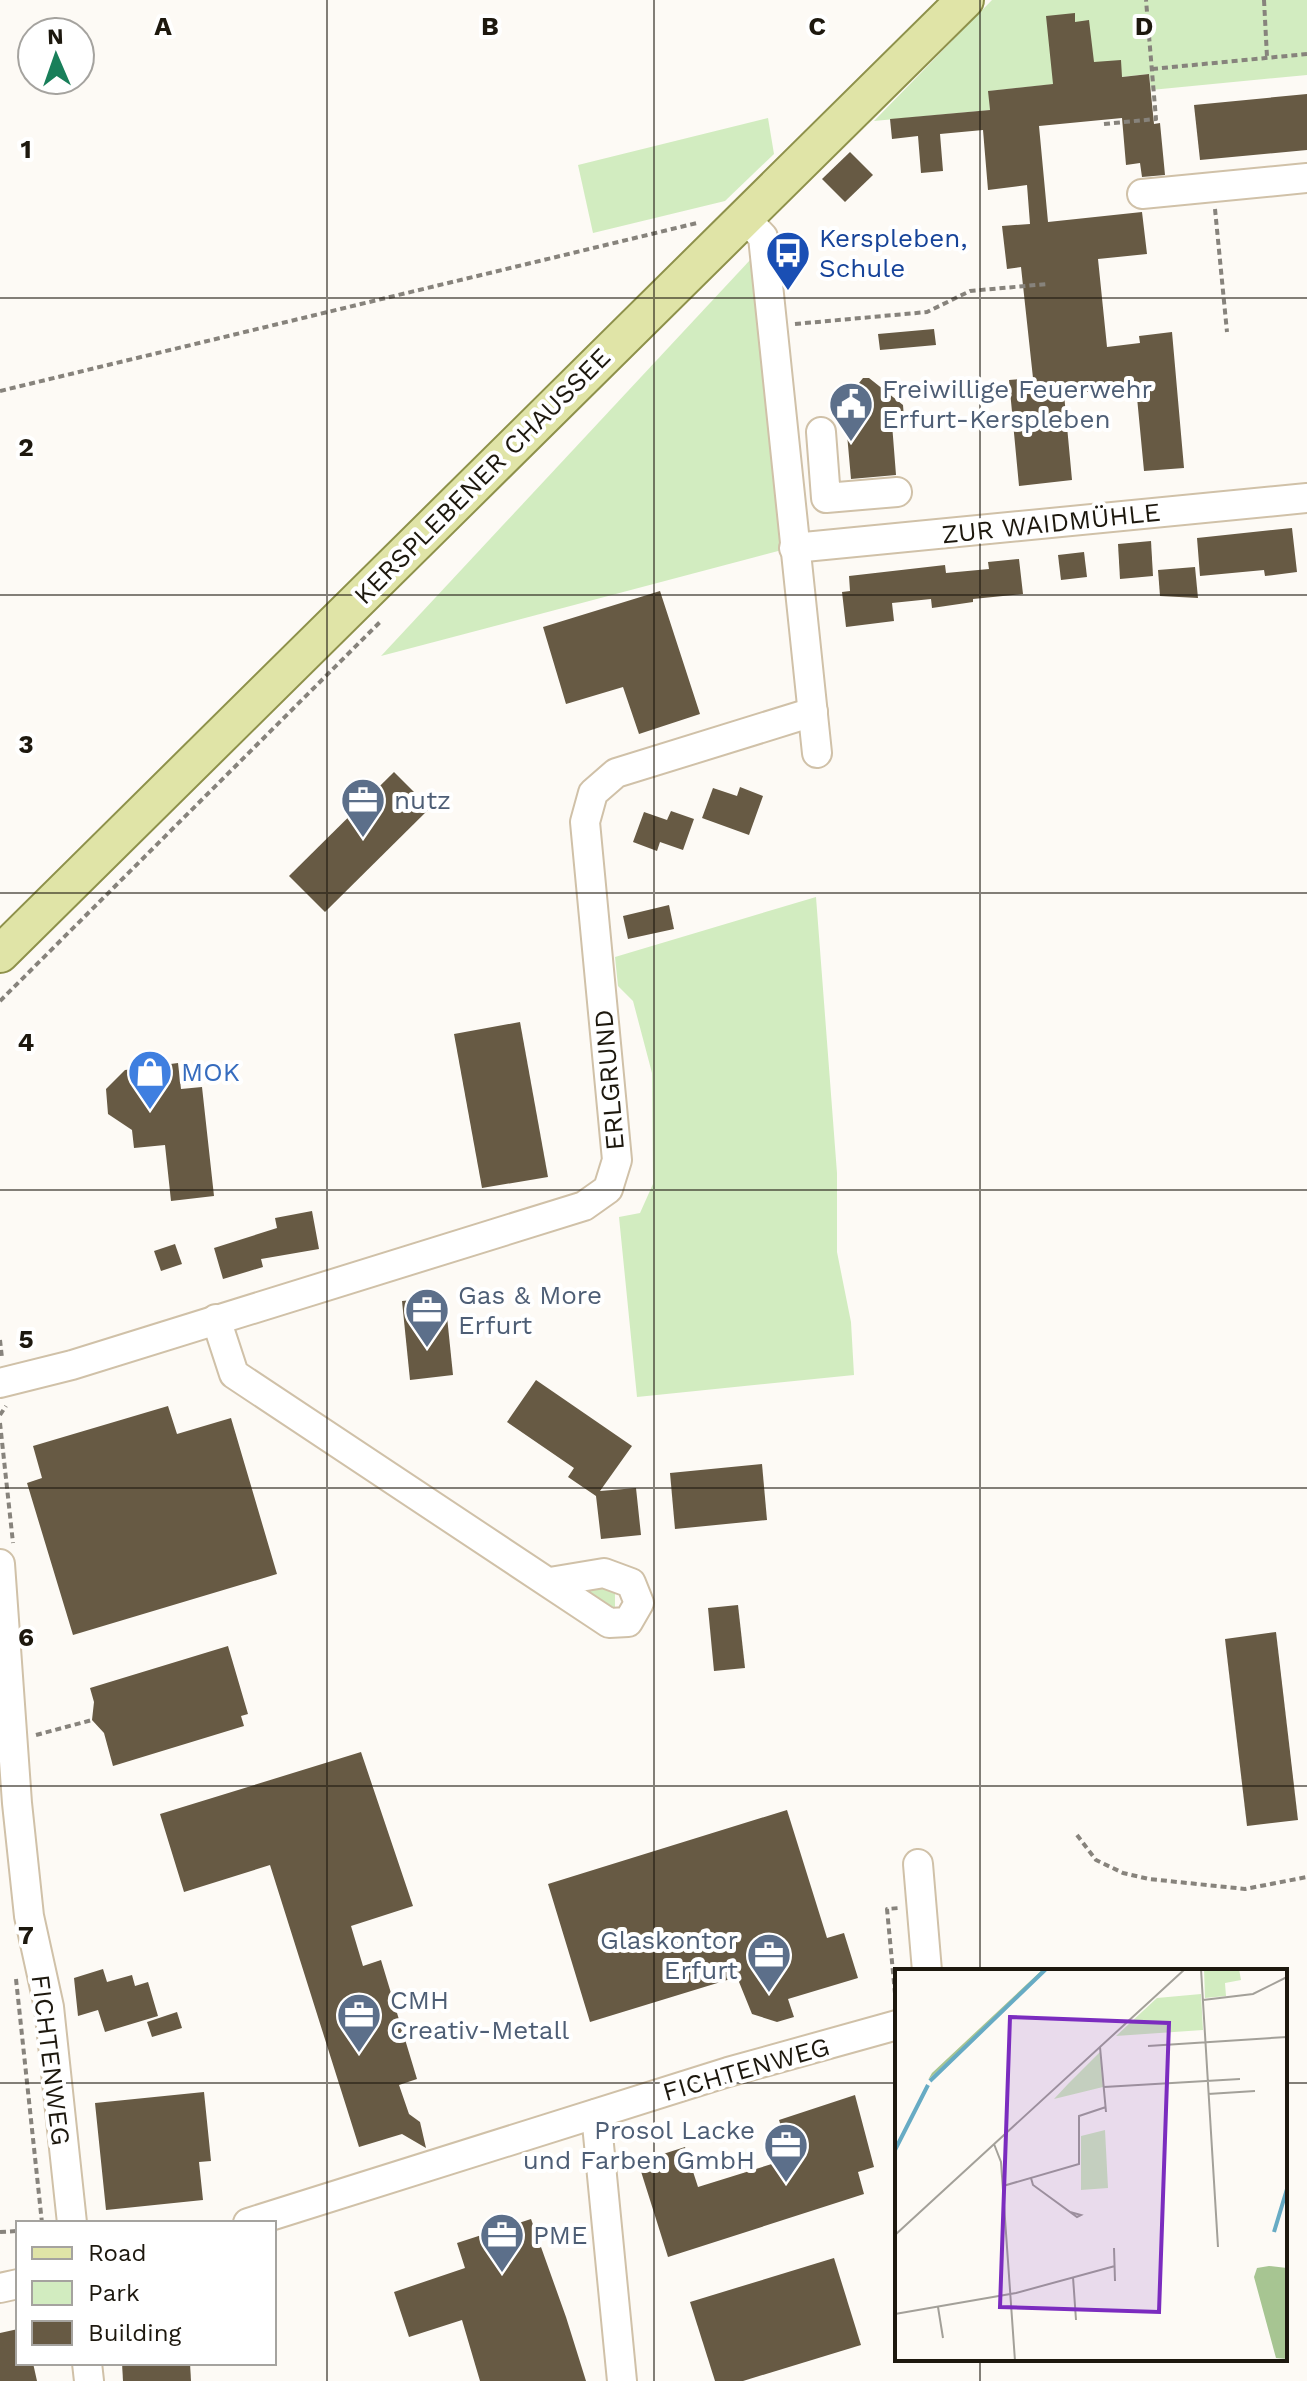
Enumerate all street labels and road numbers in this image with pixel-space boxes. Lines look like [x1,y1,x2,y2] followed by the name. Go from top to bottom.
[348,342,616,610] street label: KERSPLEBENER CHAUSSEE
[940,497,1162,549] street label: ZUR WAIDMÜHLE
[588,1008,630,1152] street label: ERLGRUND
[26,1973,76,2147] street label: FICHTENWEG
[659,2031,833,2107] street label: FICHTENWEG

